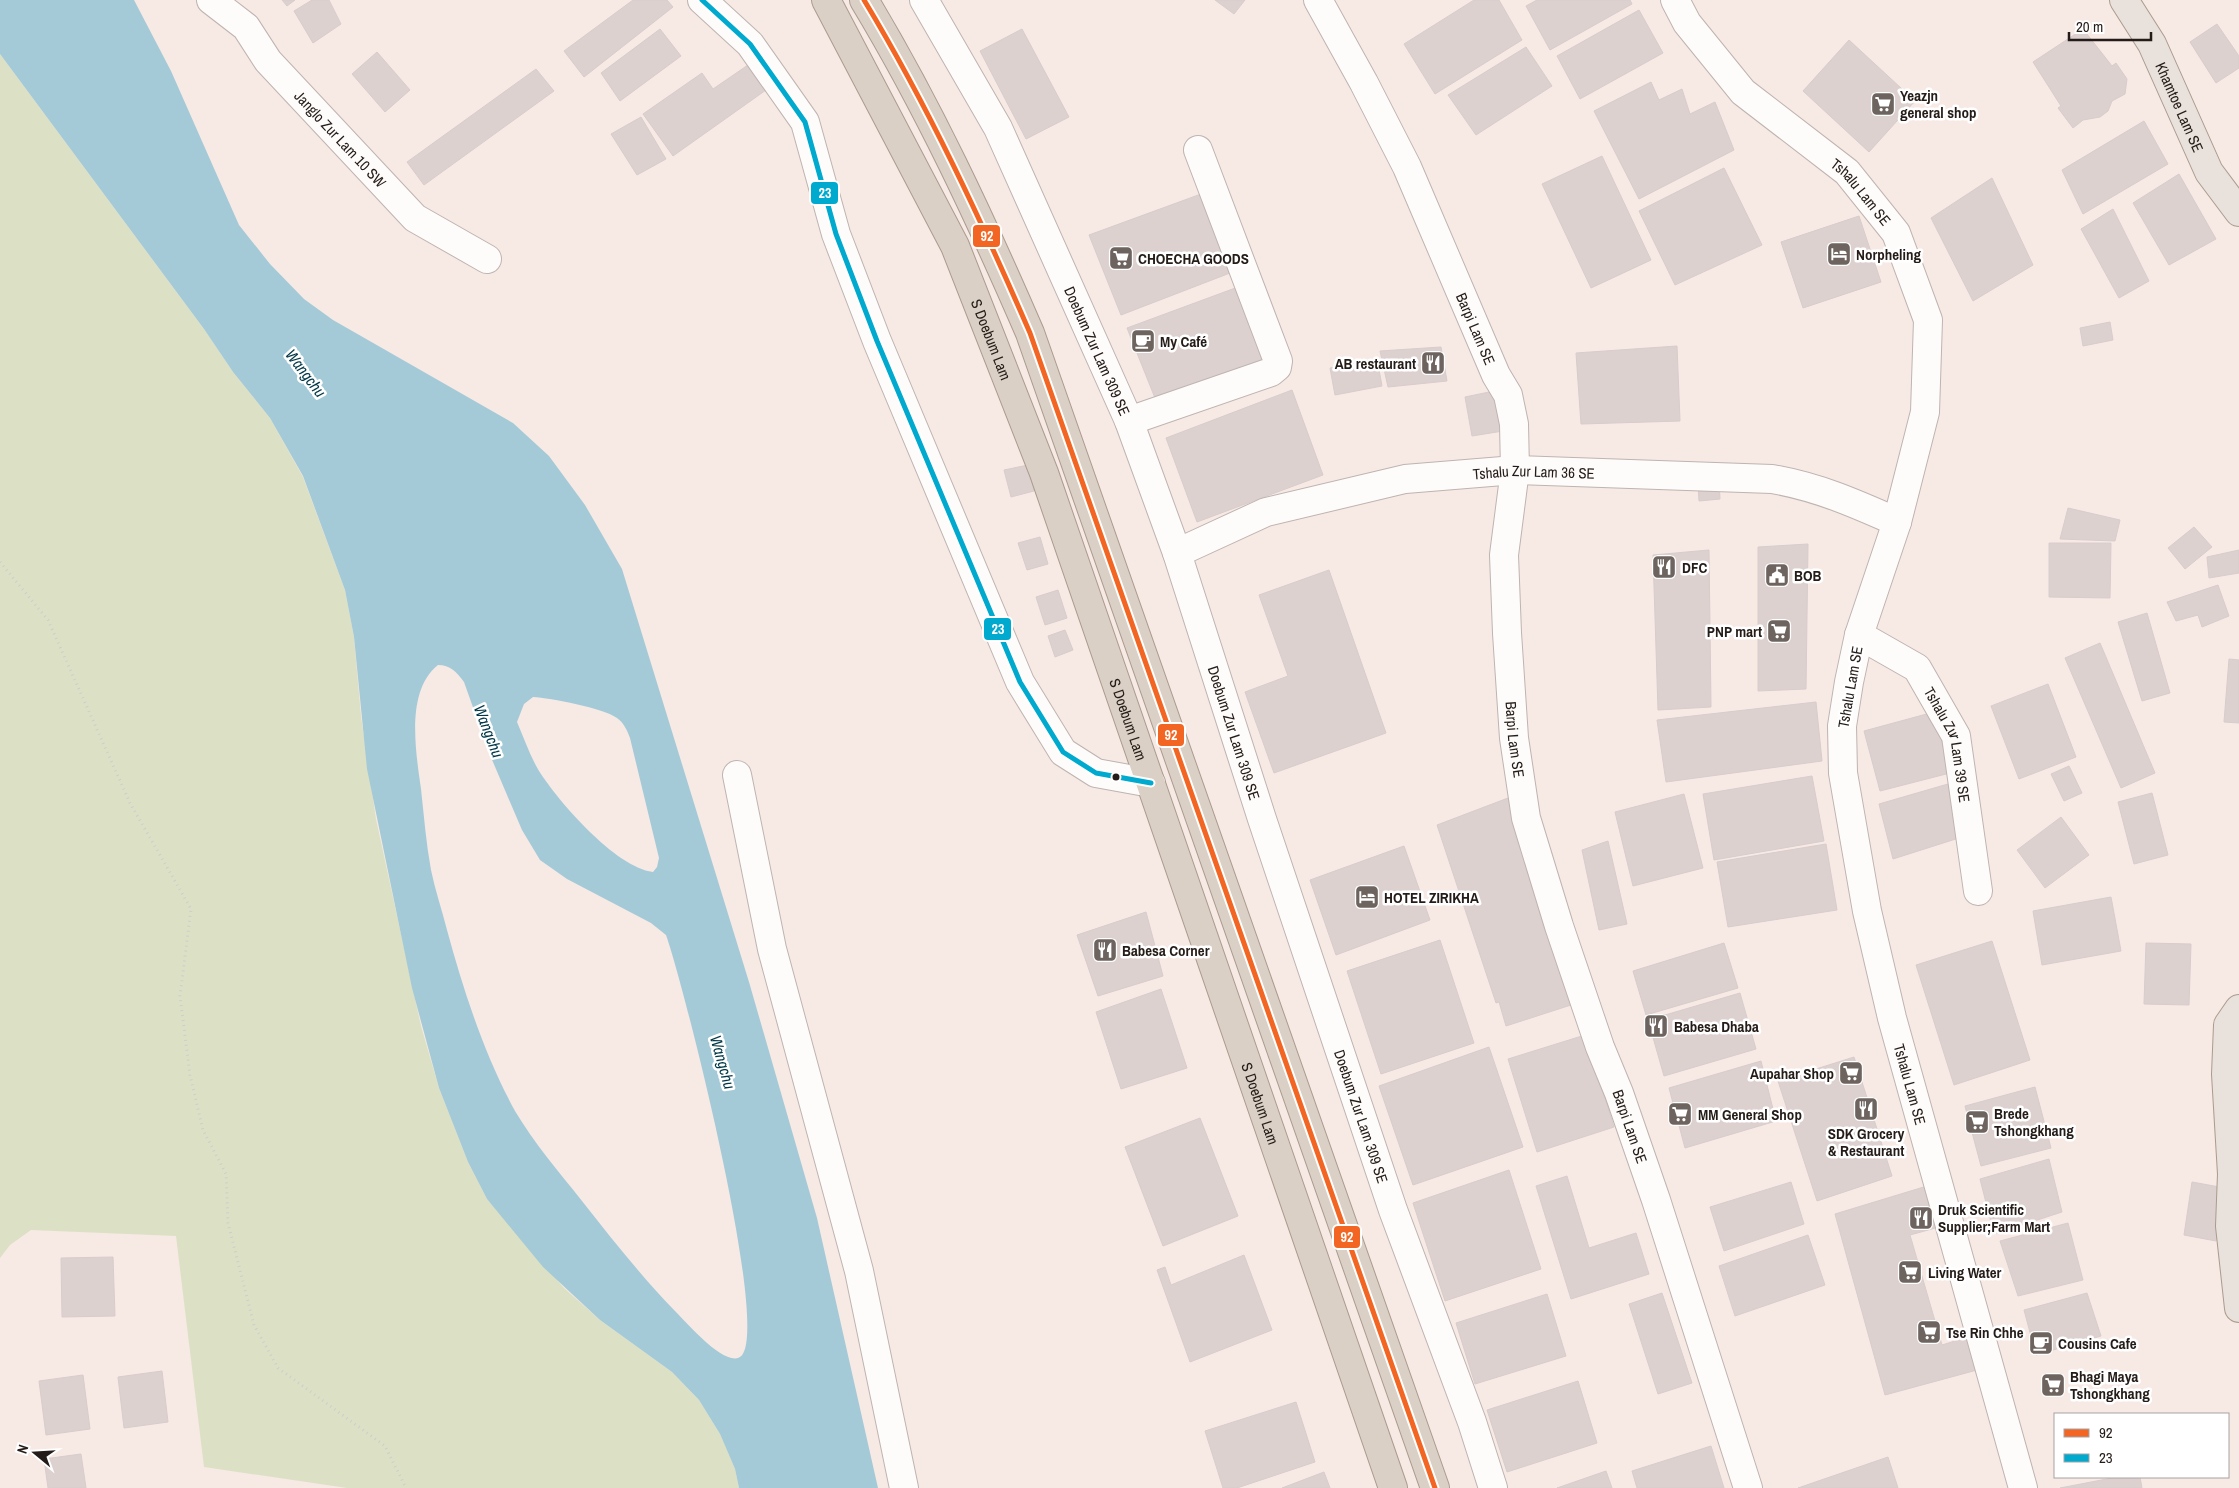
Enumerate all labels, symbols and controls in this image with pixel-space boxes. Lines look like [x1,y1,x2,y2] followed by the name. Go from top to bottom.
[2069,10,2152,42] scale bar
[2076,16,2103,37] text: 20 m
[2151,59,2209,155] street label: Khamtoe Lam SE
[290,85,392,192] street label: Janglo Zur Lam 10 SW
[1900,85,1977,123] place label: Yeazjn general shop
[1870,91,1896,117] supermarket icon: Yeazjn general shop
[1827,153,1896,230] street label: Tshalu Lam SE
[810,181,839,205] line badge: 23
[819,184,831,202] text: 23
[972,224,1001,248] line badge: 92
[981,227,993,245] text: 92
[1826,241,1852,267] hotel icon: Norpheling
[1856,244,1921,265] place label: Norpheling
[1108,245,1134,271] supermarket icon: CHOECHA GOODS
[1138,248,1249,269] place label: CHOECHA GOODS
[1060,283,1136,419] street label: Doebum Zur Lam 309 SE
[1451,289,1501,368] street label: Barpi Lam SE
[966,296,1017,383] street label: S Doebum Lam
[1130,328,1156,354] cafe icon: My Café
[1160,331,1207,352] place label: My Café
[281,344,331,402] water label: Wangchu
[1420,350,1446,376] restaurant icon: AB restaurant
[1335,353,1416,374] place label: AB restaurant
[1472,459,1595,484] street label: Tshalu Zur Lam 36 SE
[1651,554,1677,580] restaurant icon: DFC
[1682,557,1707,578] place label: DFC
[1764,562,1790,588] public building icon: BOB
[1794,565,1821,586] place label: BOB
[983,617,1012,641] line badge: 23
[1766,618,1792,644] supermarket icon: PNP mart
[992,620,1004,638] text: 23
[1707,621,1762,642] place label: PNP mart
[1832,644,1868,730] street label: Tshalu Lam SE
[1203,663,1266,802] street label: Doebum Zur Lam 309 SE
[1105,675,1153,763] street label: S Doebum Lam
[1919,683,1976,804] street label: Tshalu Zur Lam 39 SE
[469,701,509,761] water label: Wangchu
[1501,701,1530,779] street label: Barpi Lam SE
[1157,723,1185,747] line badge: 92
[1165,726,1177,744] text: 92
[1111,772,1121,782] unlabelled marker
[1354,884,1380,910] hotel icon: HOTEL ZIRIKHA
[1384,887,1479,908] place label: HOTEL ZIRIKHA
[1092,937,1118,963] restaurant icon: Babesa Corner
[1122,940,1210,961] place label: Babesa Corner
[1643,1013,1669,1039] restaurant icon: Babesa Dhaba
[1674,1016,1759,1037] place label: Babesa Dhaba
[705,1032,741,1092] water label: Wangchu
[1889,1041,1932,1127] street label: Tshalu Lam SE
[1329,1047,1394,1186] street label: Doebum Zur Lam 309 SE
[1237,1059,1285,1147] street label: S Doebum Lam
[1838,1060,1864,1086] supermarket icon: Aupahar Shop
[1750,1063,1834,1084] place label: Aupahar Shop
[1608,1087,1653,1166] street label: Barpi Lam SE
[1853,1096,1879,1122] restaurant icon: SDK Grocery & Restaurant
[1667,1101,1693,1127] supermarket icon: MM General Shop
[1994,1103,2074,1141] place label: Brede Tshongkhang
[1698,1104,1802,1125] place label: MM General Shop
[1964,1109,1990,1135] supermarket icon: Brede Tshongkhang
[1828,1123,1904,1161] place label: SDK Grocery & Restaurant
[1938,1199,2050,1237] place label: Druk Scientific Supplier;Farm Mart
[1908,1205,1934,1231] restaurant icon: Druk Scientific Supplier;Farm Mart
[1333,1225,1361,1249] line badge: 92
[1341,1228,1353,1246] text: 92
[1897,1259,1923,1285] supermarket icon: Living Water
[1928,1262,2002,1283] place label: Living Water
[1916,1319,1942,1345] supermarket icon: Tse Rin Chhe
[1946,1322,2024,1343] place label: Tse Rin Chhe
[2028,1330,2054,1356] cafe icon: Cousins Cafe
[2058,1333,2137,1354] place label: Cousins Cafe
[2070,1366,2150,1404] place label: Bhagi Maya Tshongkhang
[2040,1372,2066,1398] supermarket icon: Bhagi Maya Tshongkhang
[2054,1413,2229,1478] legend
[2099,1422,2113,1443] text: 92
[10,1428,60,1478] north arrow
[13,1442,32,1456] text: N
[2099,1447,2113,1468] text: 23

